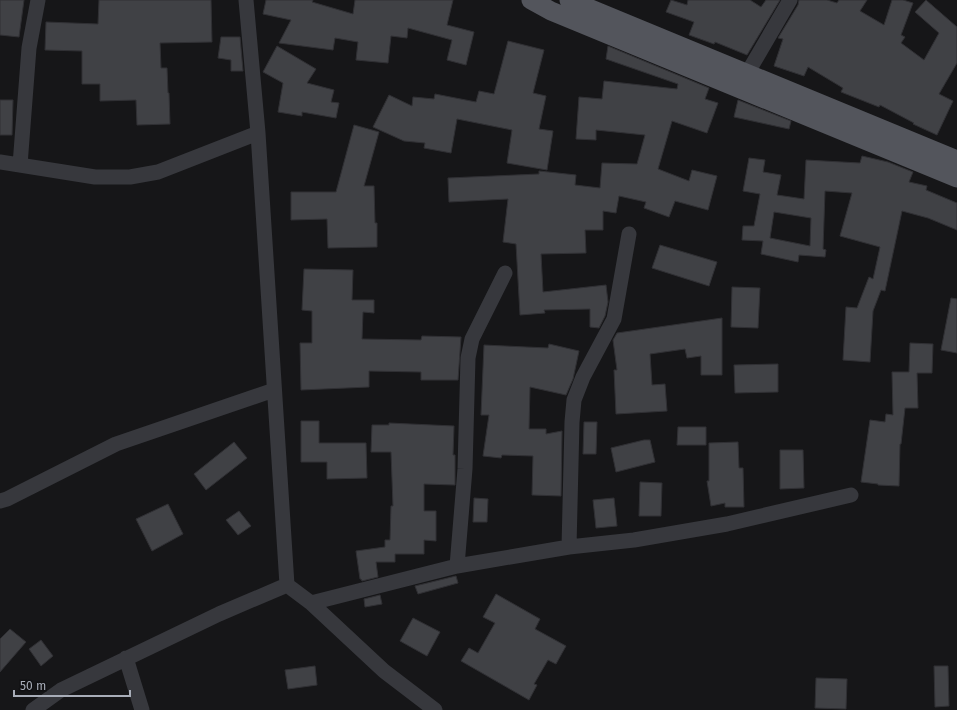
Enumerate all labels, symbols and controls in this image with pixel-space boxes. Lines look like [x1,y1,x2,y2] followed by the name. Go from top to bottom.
[14,672,130,698] scale bar
[20,679,46,693] text: 50 m

